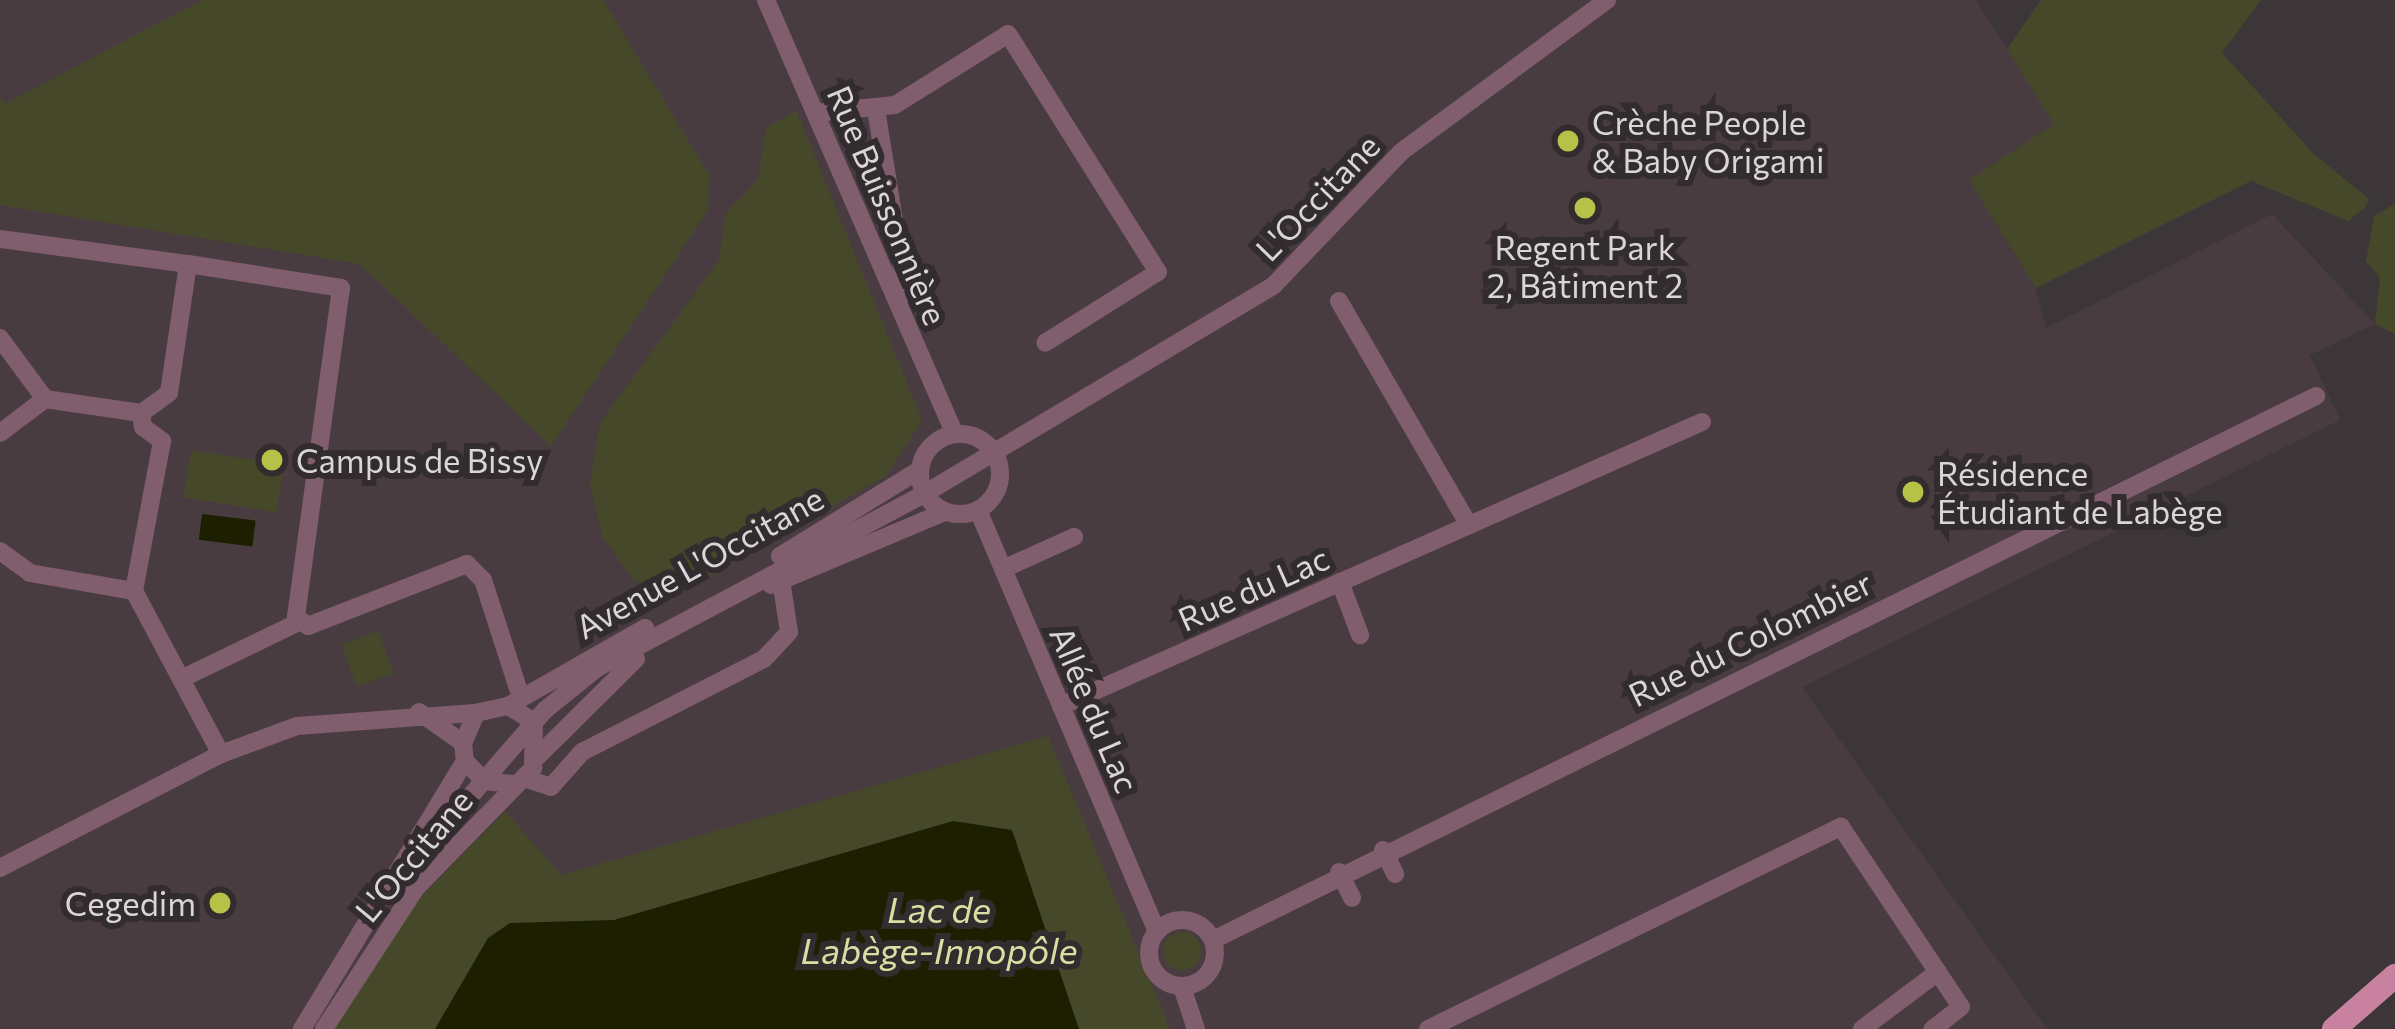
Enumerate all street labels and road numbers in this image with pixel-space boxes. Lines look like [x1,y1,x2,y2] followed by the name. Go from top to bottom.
[820,80,956,330] street label: Rue Buissonnière
[1247,125,1387,269] street label: L'Occitane
[568,478,830,646] street label: Avenue L'Occitane
[1172,537,1334,639] street label: Rue du Lac
[1622,562,1878,714] street label: Rue du Colombier
[1042,620,1148,798] street label: Allée du Lac
[346,781,480,929] street label: L'Occitane

